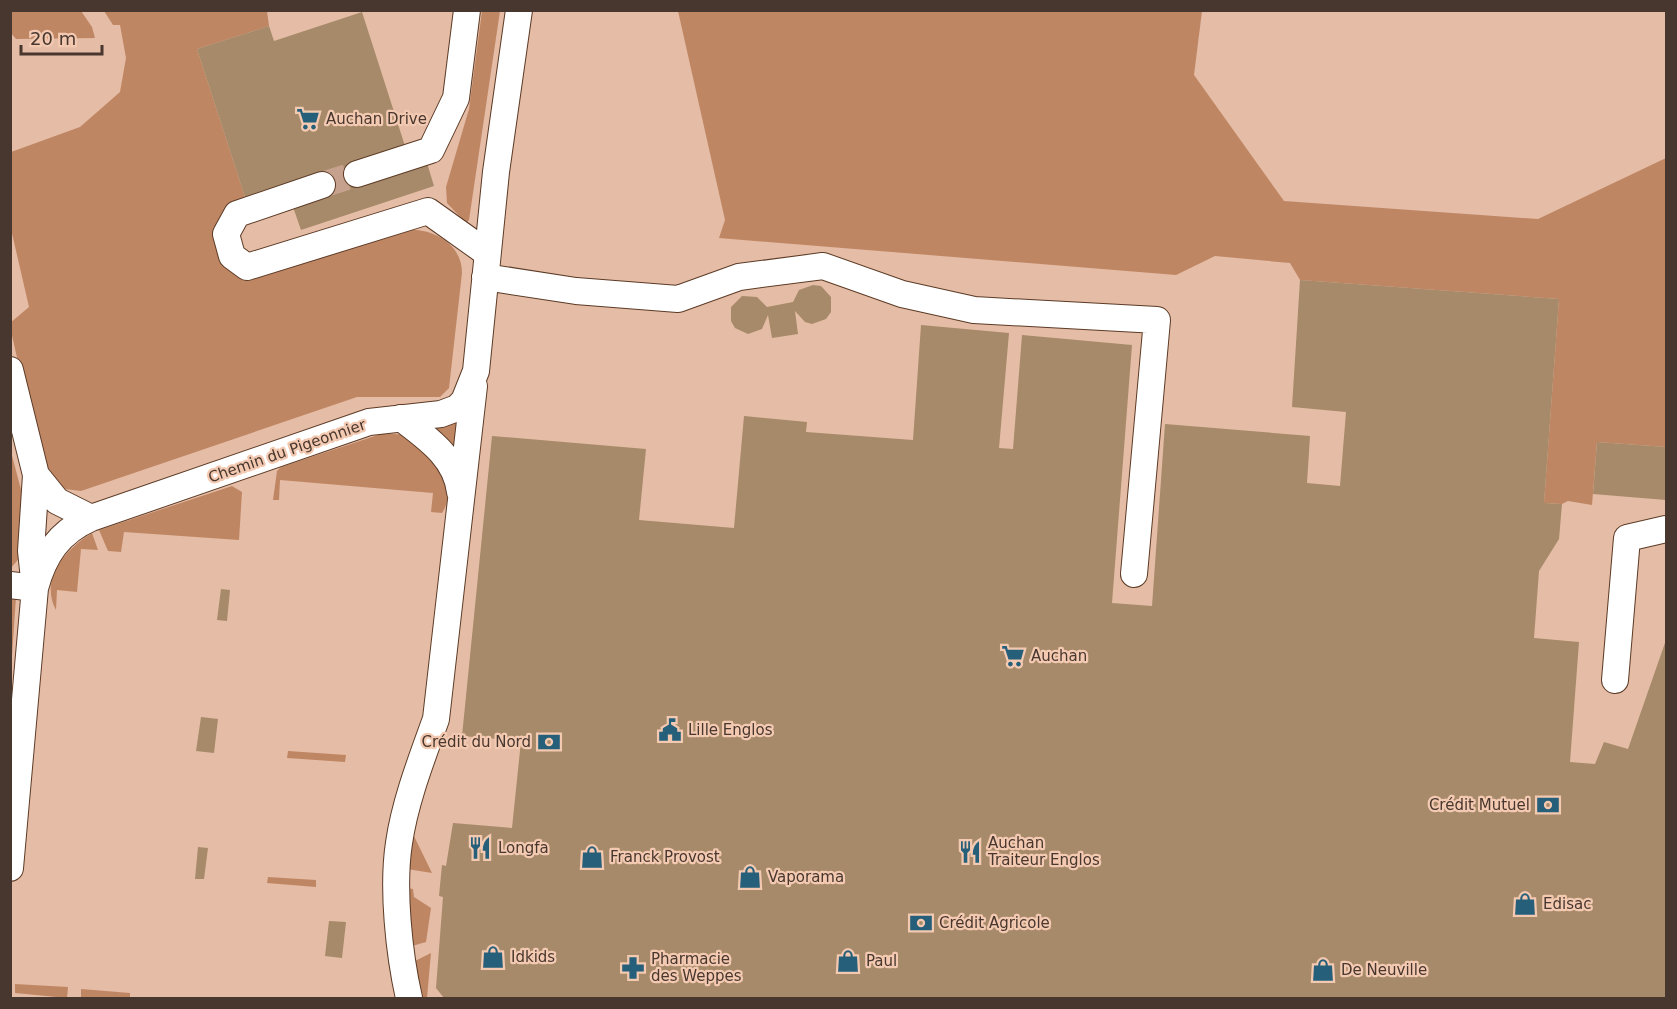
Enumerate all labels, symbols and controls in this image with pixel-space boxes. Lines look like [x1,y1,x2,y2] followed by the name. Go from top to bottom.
[21,18,102,56] scale bar
[30,28,76,49] text: 20 m
[295,106,321,132] supermarket icon: Auchan Drive
[326,110,427,128] place label: Auchan Drive
[206,415,369,486] street label: Chemin du Pigeonnier
[1000,643,1026,669] supermarket icon: Auchan
[1031,647,1087,665] place label: Auchan
[657,717,683,743] public building icon: Lille Englos
[688,721,773,739] place label: Lille Englos
[536,729,562,755] bank icon: Crédit du Nord
[422,733,531,751] place label: Crédit du Nord
[1535,792,1561,818] bank icon: Crédit Mutuel
[1429,796,1530,814] place label: Crédit Mutuel
[987,834,1100,869] place label: Auchan Traiteur Englos
[467,835,493,861] restaurant icon: Longfa
[498,839,549,857] place label: Longfa
[957,839,983,865] restaurant icon: Auchan Traiteur Englos
[579,844,605,870] shop icon: Franck Provost
[610,848,720,866] place label: Franck Provost
[737,864,763,890] shop icon: Vaporama
[768,868,844,886] place label: Vaporama
[1512,891,1538,917] shop icon: Edisac
[1543,895,1591,913] place label: Edisac
[908,910,934,936] bank icon: Crédit Agricole
[939,914,1050,932] place label: Crédit Agricole
[480,944,506,970] shop icon: Idkids
[511,948,555,966] place label: Idkids
[835,948,861,974] shop icon: Paul
[651,950,742,985] place label: Pharmacie des Weppes
[866,952,897,970] place label: Paul
[620,955,646,981] pharmacy icon: Pharmacie des Weppes
[1310,957,1336,983] shop icon: De Neuville
[1341,961,1427,979] place label: De Neuville

